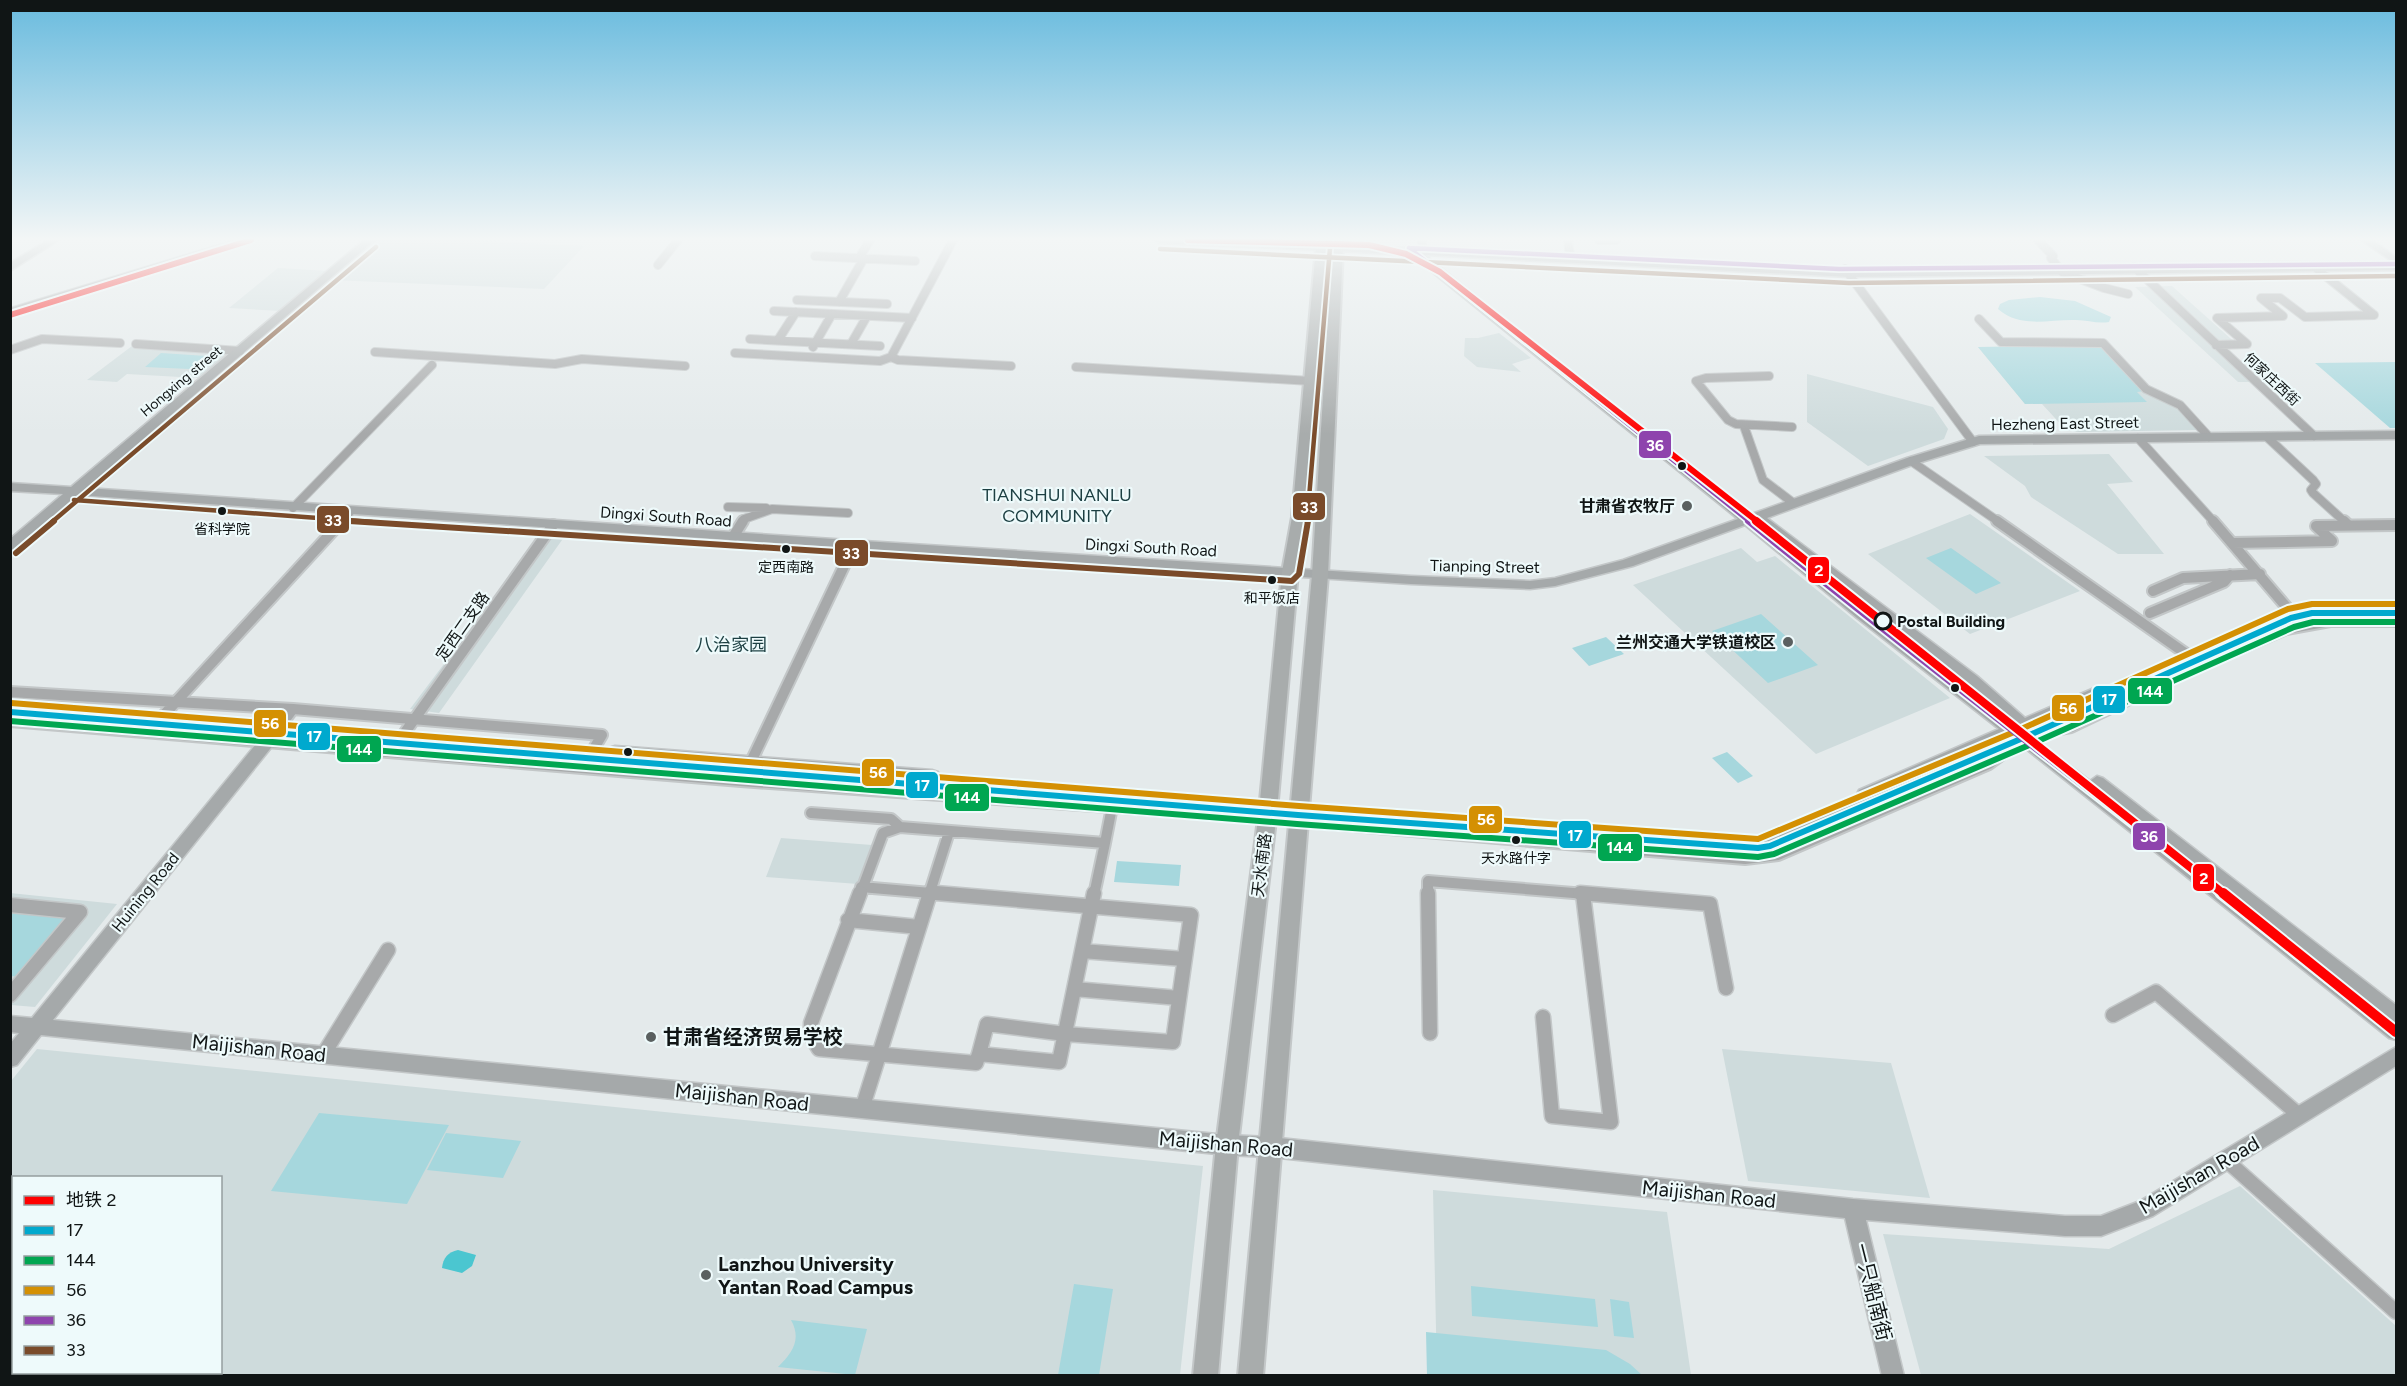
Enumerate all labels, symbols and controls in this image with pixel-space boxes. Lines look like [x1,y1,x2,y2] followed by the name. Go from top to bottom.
[137,342,226,420] street label: Hongxing street
[2240,349,2303,409] street label: 何家庄西街
[1991,413,2139,434] street label: Hezheng East Street
[1638,430,1672,459] line badge: 36
[1646,436,1664,455] text: 36
[1676,460,1688,472] unlabelled marker
[982,484,1132,527] district label: TIANSHUI NANLU COMMUNITY
[1292,492,1326,521] line badge: 33
[1579,497,1675,516] place label: 甘肃省农牧厅
[1300,498,1318,517] text: 33
[1680,499,1694,513] marker: 甘肃省农牧厅
[599,502,733,531] street label: Dingxi South Road
[216,505,228,517] marker: 省科学院
[316,505,350,534] line badge: 33
[324,511,342,530] text: 33
[194,521,250,538] place label: 省科学院
[1085,535,1217,560] street label: Dingxi South Road
[834,539,869,567] line badge: 33
[780,543,792,555] marker: 定西南路
[842,544,860,563] text: 33
[1430,556,1540,577] street label: Tianping Street
[1807,556,1830,584] line badge: 2
[758,559,814,576] place label: 定西南路
[1814,561,1824,580] text: 2
[1266,574,1278,586] marker: 和平饭店
[432,588,493,665] street label: 定西二支路
[1244,590,1300,607] place label: 和平饭店
[1874,612,1892,630] marker: Postal Building
[1897,612,2005,631] place label: Postal Building
[1616,633,1776,652] place label: 兰州交通大学铁道校区
[695,634,767,656] district label: 八治家园
[1781,635,1795,649] marker: 兰州交通大学铁道校区
[2127,677,2173,705] line badge: 144
[1949,682,1961,694] unlabelled marker
[2136,682,2164,701] text: 144
[2092,685,2126,714] line badge: 17
[2101,690,2117,709] text: 17
[2051,694,2085,722] line badge: 56
[2059,699,2077,718] text: 56
[253,709,287,738] line badge: 56
[261,714,279,733] text: 56
[297,722,331,751] line badge: 17
[306,727,322,746] text: 17
[336,735,382,763] line badge: 144
[345,740,373,759] text: 144
[622,746,634,758] unlabelled marker
[861,758,895,787] line badge: 56
[869,763,887,782] text: 56
[905,771,939,799] line badge: 17
[914,776,930,795] text: 17
[944,783,990,812] line badge: 144
[953,788,981,807] text: 144
[1468,805,1503,834] line badge: 56
[1477,810,1495,829] text: 56
[1558,820,1592,849] line badge: 17
[2132,822,2166,851] line badge: 36
[1567,826,1583,845] text: 17
[2140,827,2158,846] text: 36
[1248,832,1275,898] street label: 天水南路
[1597,833,1643,862] line badge: 144
[1510,834,1522,846] marker: 天水路什字
[1606,838,1634,857] text: 144
[108,849,183,936] street label: Huining Road
[1481,850,1551,867] place label: 天水路什字
[2192,863,2215,892] line badge: 2
[2199,869,2209,888] text: 2
[663,1025,843,1049] place label: 甘肃省经济贸易学校
[191,1029,327,1067] street label: Maijishan Road
[644,1030,658,1044] marker: 甘肃省经济贸易学校
[674,1078,810,1116] street label: Maijishan Road
[1158,1126,1294,1162] street label: Maijishan Road
[2135,1131,2263,1219] street label: Maijishan Road
[1641,1175,1777,1213] street label: Maijishan Road
[12,1176,222,1374] legend
[66,1189,117,1211] text: 地铁 2
[66,1219,83,1241] text: 17
[1849,1241,1897,1343] street label: 一只船南街
[66,1249,96,1271] text: 144
[718,1252,913,1299] place label: Lanzhou University Yantan Road Campus
[699,1268,713,1282] marker: Lanzhou University Yantan Road Campus
[66,1279,87,1301] text: 56
[66,1309,86,1331] text: 36
[66,1339,86,1361] text: 33

